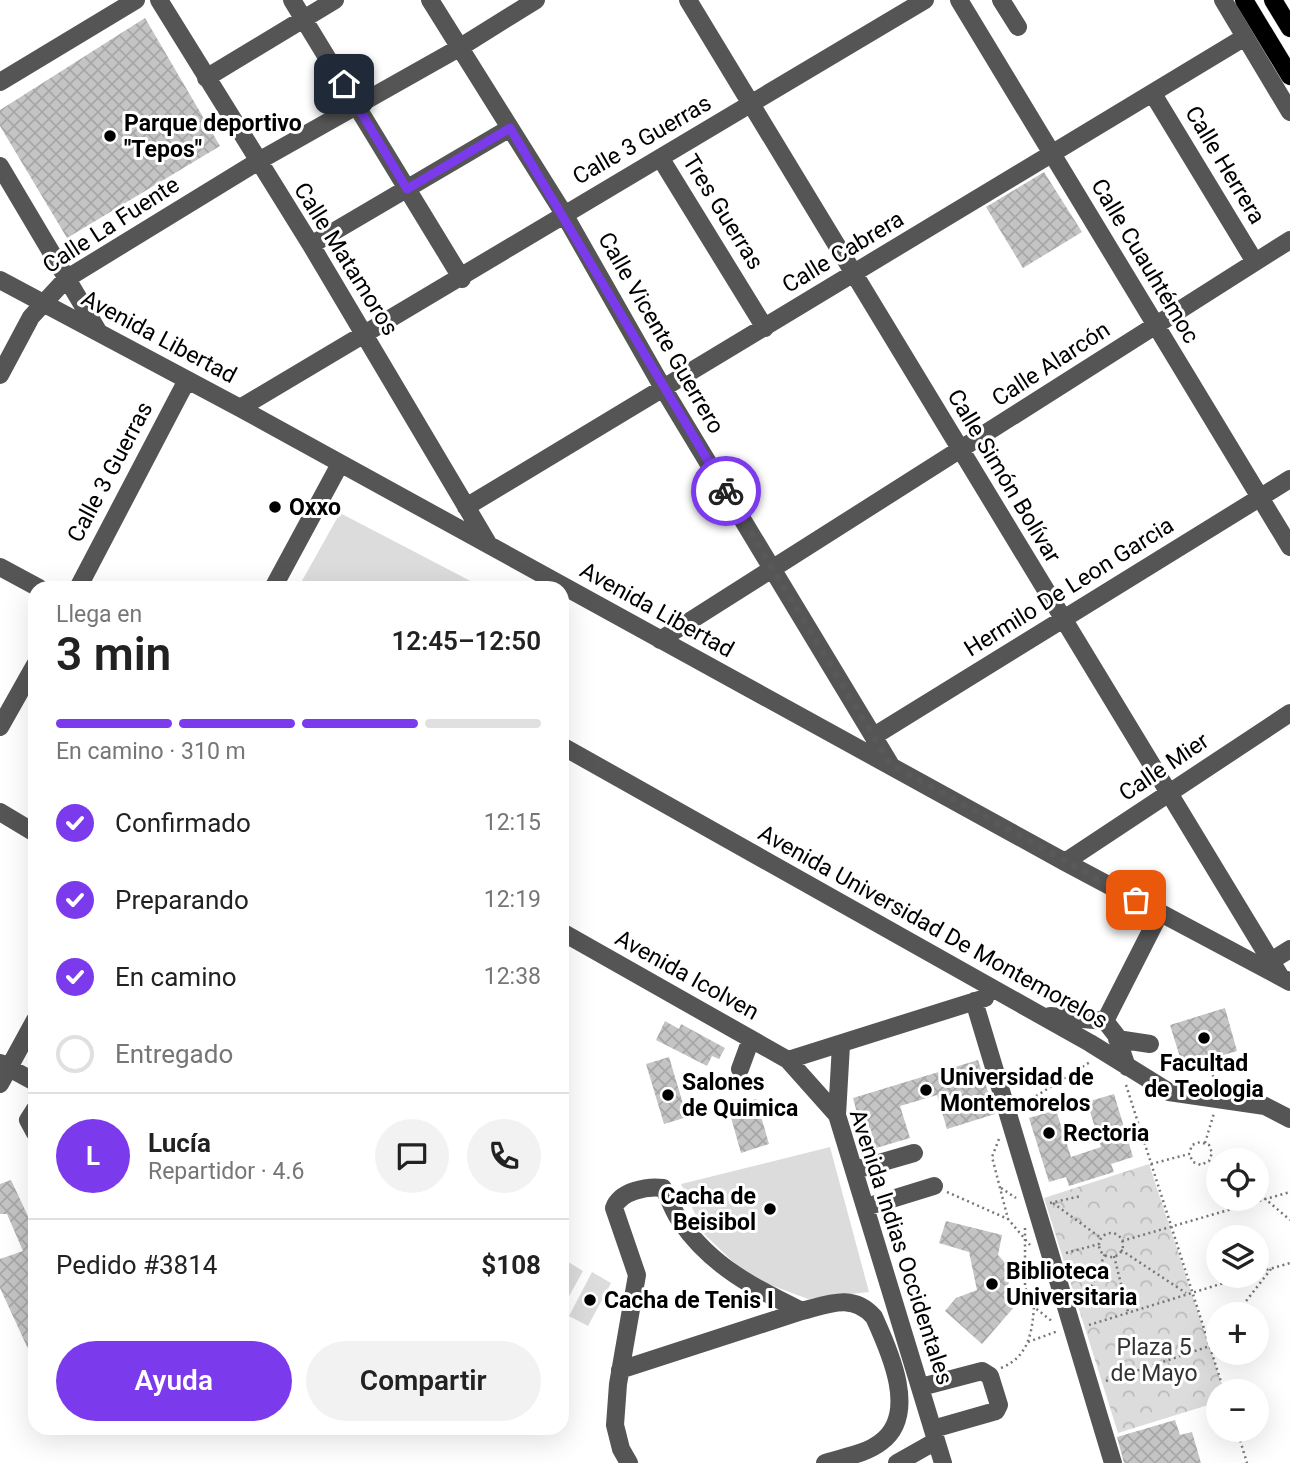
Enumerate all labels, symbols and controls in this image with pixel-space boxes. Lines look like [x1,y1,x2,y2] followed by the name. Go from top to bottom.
[314,54,374,114] pin
[325,65,363,103] icon: home
[568,89,716,191] street label: Calle 3 Guerras
[1179,101,1271,229] street label: Calle Herrera
[124,110,302,163] place label: Parque deportivo "Tepos"
[102,128,118,144] marker: Parque deportivo "Tepos"
[677,150,769,274] street label: Tres Guerras
[38,171,184,279] street label: Calle La Fuente
[1085,174,1205,348] street label: Calle Cuauhtémoc
[288,178,404,340] street label: Calle Matamoros
[777,205,909,299] street label: Calle Cabrera
[592,228,730,438] street label: Calle Vicente Guerrero
[77,285,241,389] street label: Avenida Libertad
[987,316,1115,412] street label: Calle Alarcón
[942,384,1067,568] street label: Calle Simón Bolívar
[62,397,158,547] street label: Calle 3 Guerras
[691,456,761,526] courier
[707,472,745,510] icon: bike
[289,494,341,521] place label: Oxxo
[267,499,283,515] marker: Oxxo
[959,512,1179,662] street label: Hermilo De Leon Garcia
[575,557,739,663] street label: Avenida Libertad
[56,601,142,628] text: Llega en
[391,626,541,656] text: 12:45–12:50
[56,627,171,681] text: 3 min
[1114,727,1214,807] street label: Calle Mier
[56,738,246,765] text: En camino · 310 m
[56,804,94,842] icon: check
[115,808,251,838] text: Confirmado
[484,809,541,836] text: 12:15
[754,819,1112,1035] street label: Avenida Universidad De Montemorelos
[1106,870,1166,930] pin
[56,881,94,919] icon: check
[1117,881,1155,919] icon: bag
[115,885,249,915] text: Preparando
[484,886,541,913] text: 12:19
[610,924,764,1026] street label: Avenida Icolven
[56,958,94,996] icon: check
[115,962,237,992] text: En camino
[484,963,541,990] text: 12:38
[1196,1030,1212,1046] marker: Facultad de Teologia
[115,1039,233,1069] text: Entregado
[1144,1050,1264,1103] place label: Facultad de Teologia
[940,1064,1094,1117] place label: Universidad de Montemorelos
[682,1069,798,1122] place label: Salones de Quimica
[918,1082,934,1098] marker: Universidad de Montemorelos
[660,1087,676,1103] marker: Salones de Quimica
[844,1106,958,1388] street label: Avenida Indias Occidentales
[375,1119,449,1193] button: chat
[467,1119,541,1193] button: phone
[1063,1120,1149,1147] place label: Rectoria
[1041,1125,1057,1141] marker: Rectoria
[148,1128,211,1158] text: Lucía
[86,1141,100,1171] text: L
[1206,1148,1269,1442] map controls
[1206,1148,1269,1211] button: locate
[148,1158,305,1185] text: Repartidor · 4.6
[660,1183,756,1236] place label: Cacha de Beisibol
[762,1201,778,1217] marker: Cacha de Beisibol
[1206,1225,1269,1288] button: layers
[56,1250,217,1280] text: Pedido #3814
[481,1250,541,1280] text: $108
[1006,1258,1137,1311] place label: Biblioteca Universitaria
[984,1276,1000,1292] marker: Biblioteca Universitaria
[604,1287,774,1314] place label: Cacha de Tenis I
[582,1292,598,1308] marker: Cacha de Tenis I
[1206,1302,1269,1365] button: +
[1110,1334,1198,1387] park label: Plaza 5 de Mayo
[56,1341,292,1421] button: Ayuda
[306,1341,541,1421] button: Compartir
[1206,1379,1269,1442] button: −

